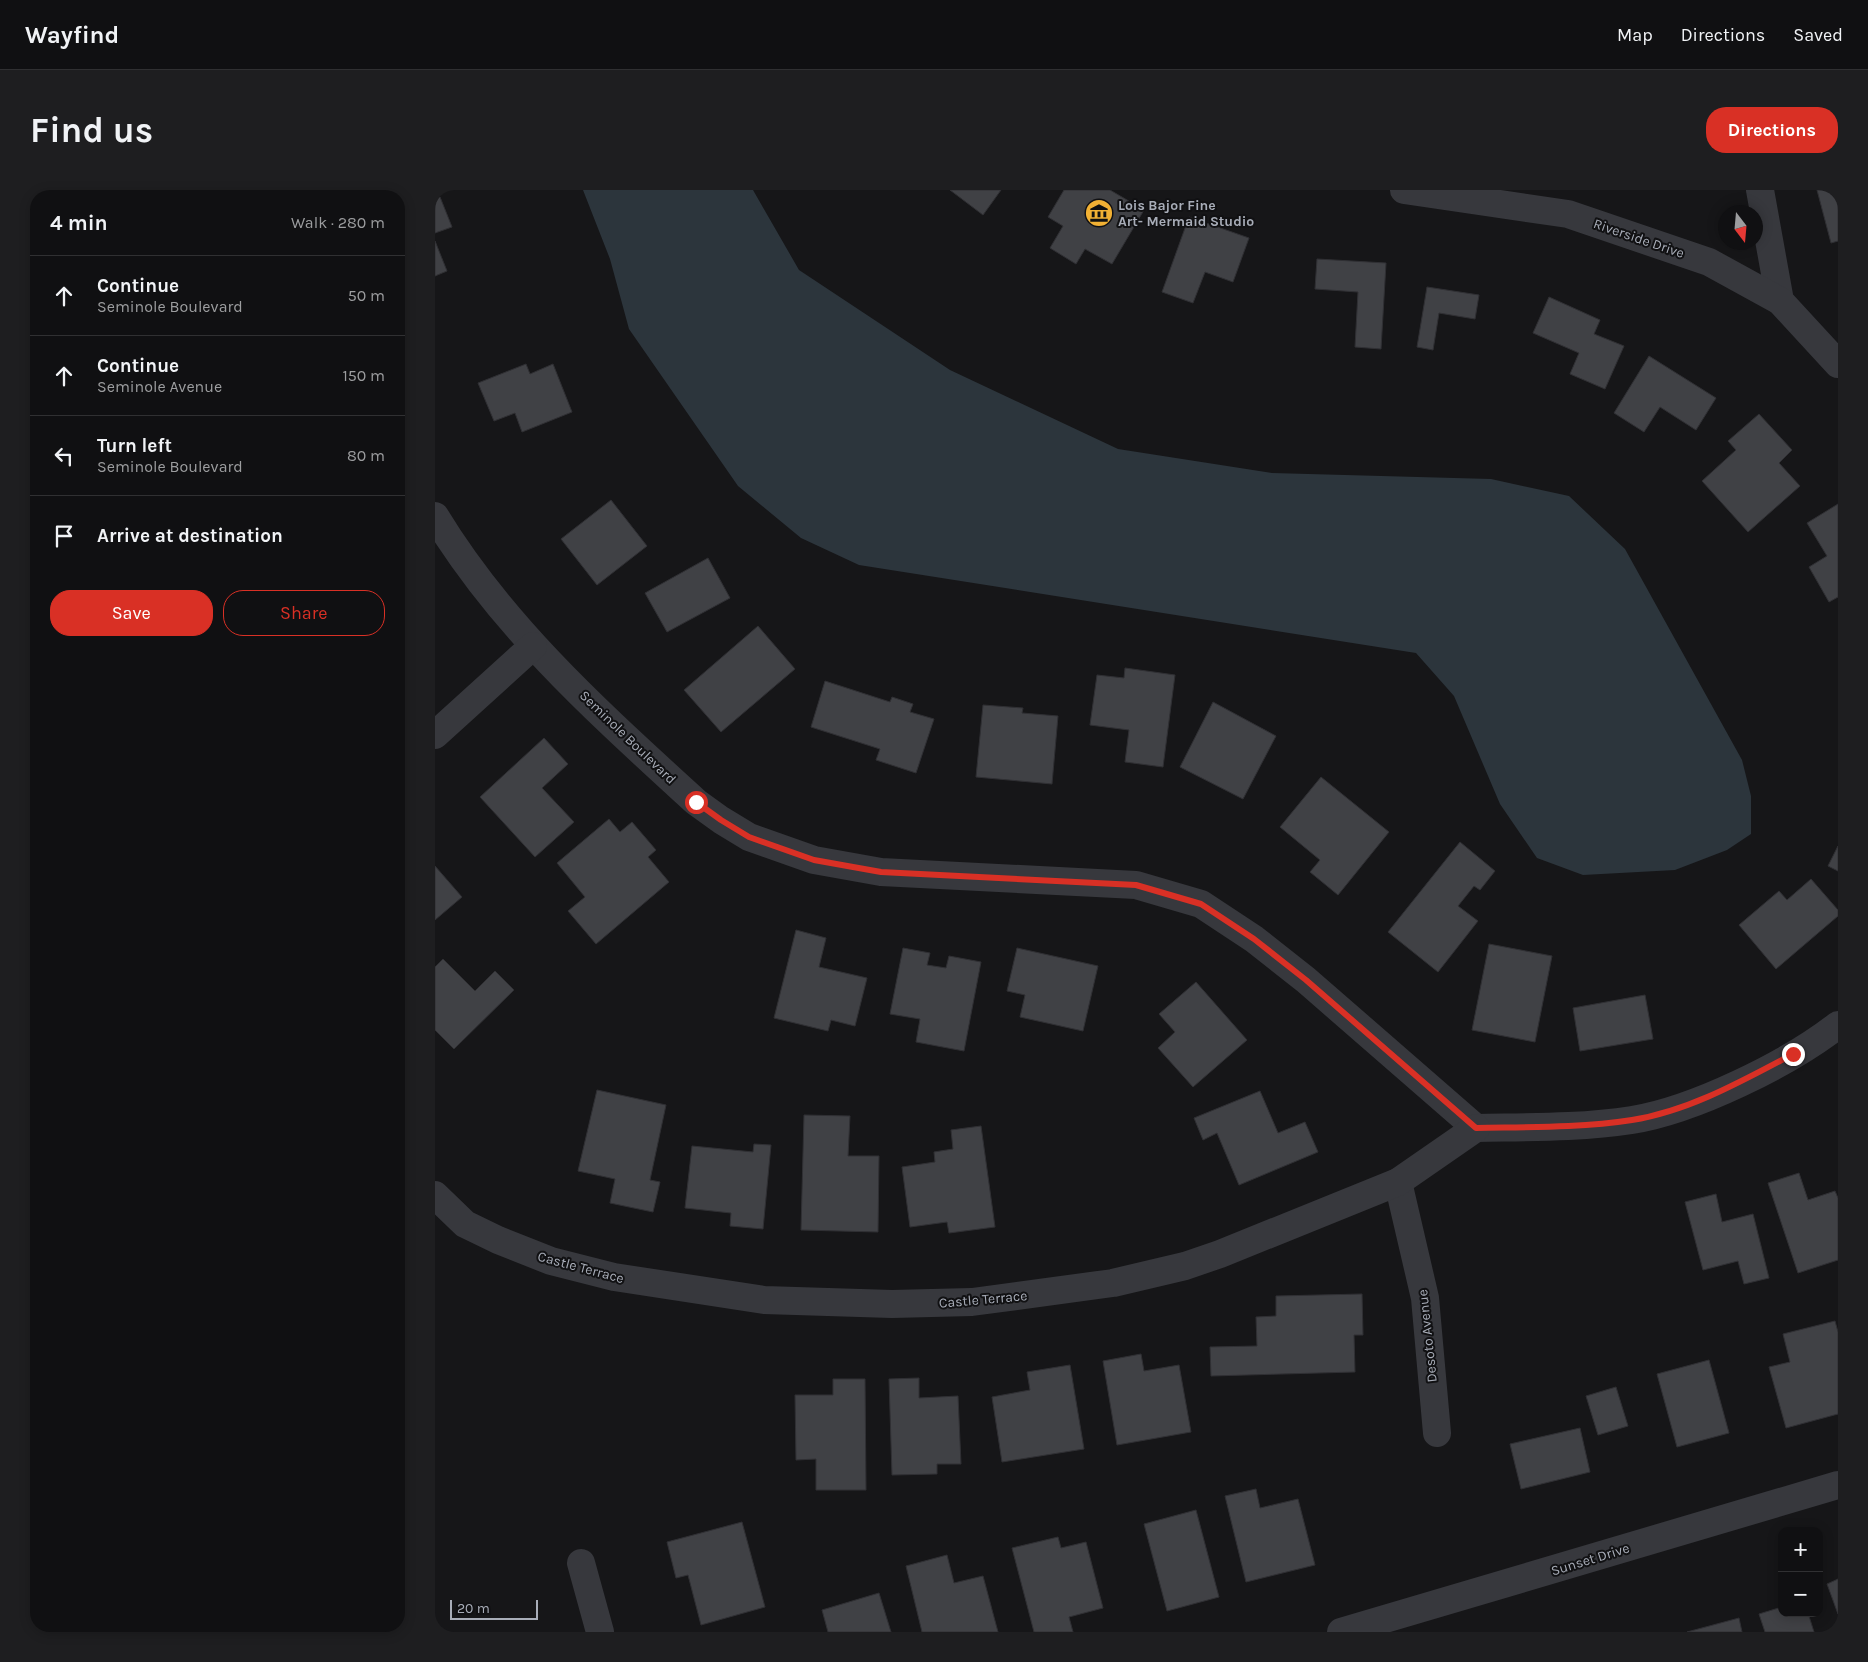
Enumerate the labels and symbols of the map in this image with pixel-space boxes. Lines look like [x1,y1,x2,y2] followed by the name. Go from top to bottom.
[1118,197,1254,230] place label: Lois Bajor Fine Art- Mermaid Studio
[1084,198,1114,228] museum icon: Lois Bajor Fine Art- Mermaid Studio
[1718,205,1763,250] north arrow
[1591,215,1687,262] street label: Riverside Drive
[576,687,679,788] street label: Seminole Boulevard
[685,791,708,814] route start
[1782,1043,1805,1066] route end
[536,1248,626,1287] street label: Castle Terrace
[938,1287,1028,1312] street label: Castle Terrace
[1414,1288,1441,1383] street label: Desoto Avenue
[1549,1539,1631,1579] street label: Sunset Drive
[450,1597,537,1620] scale bar

